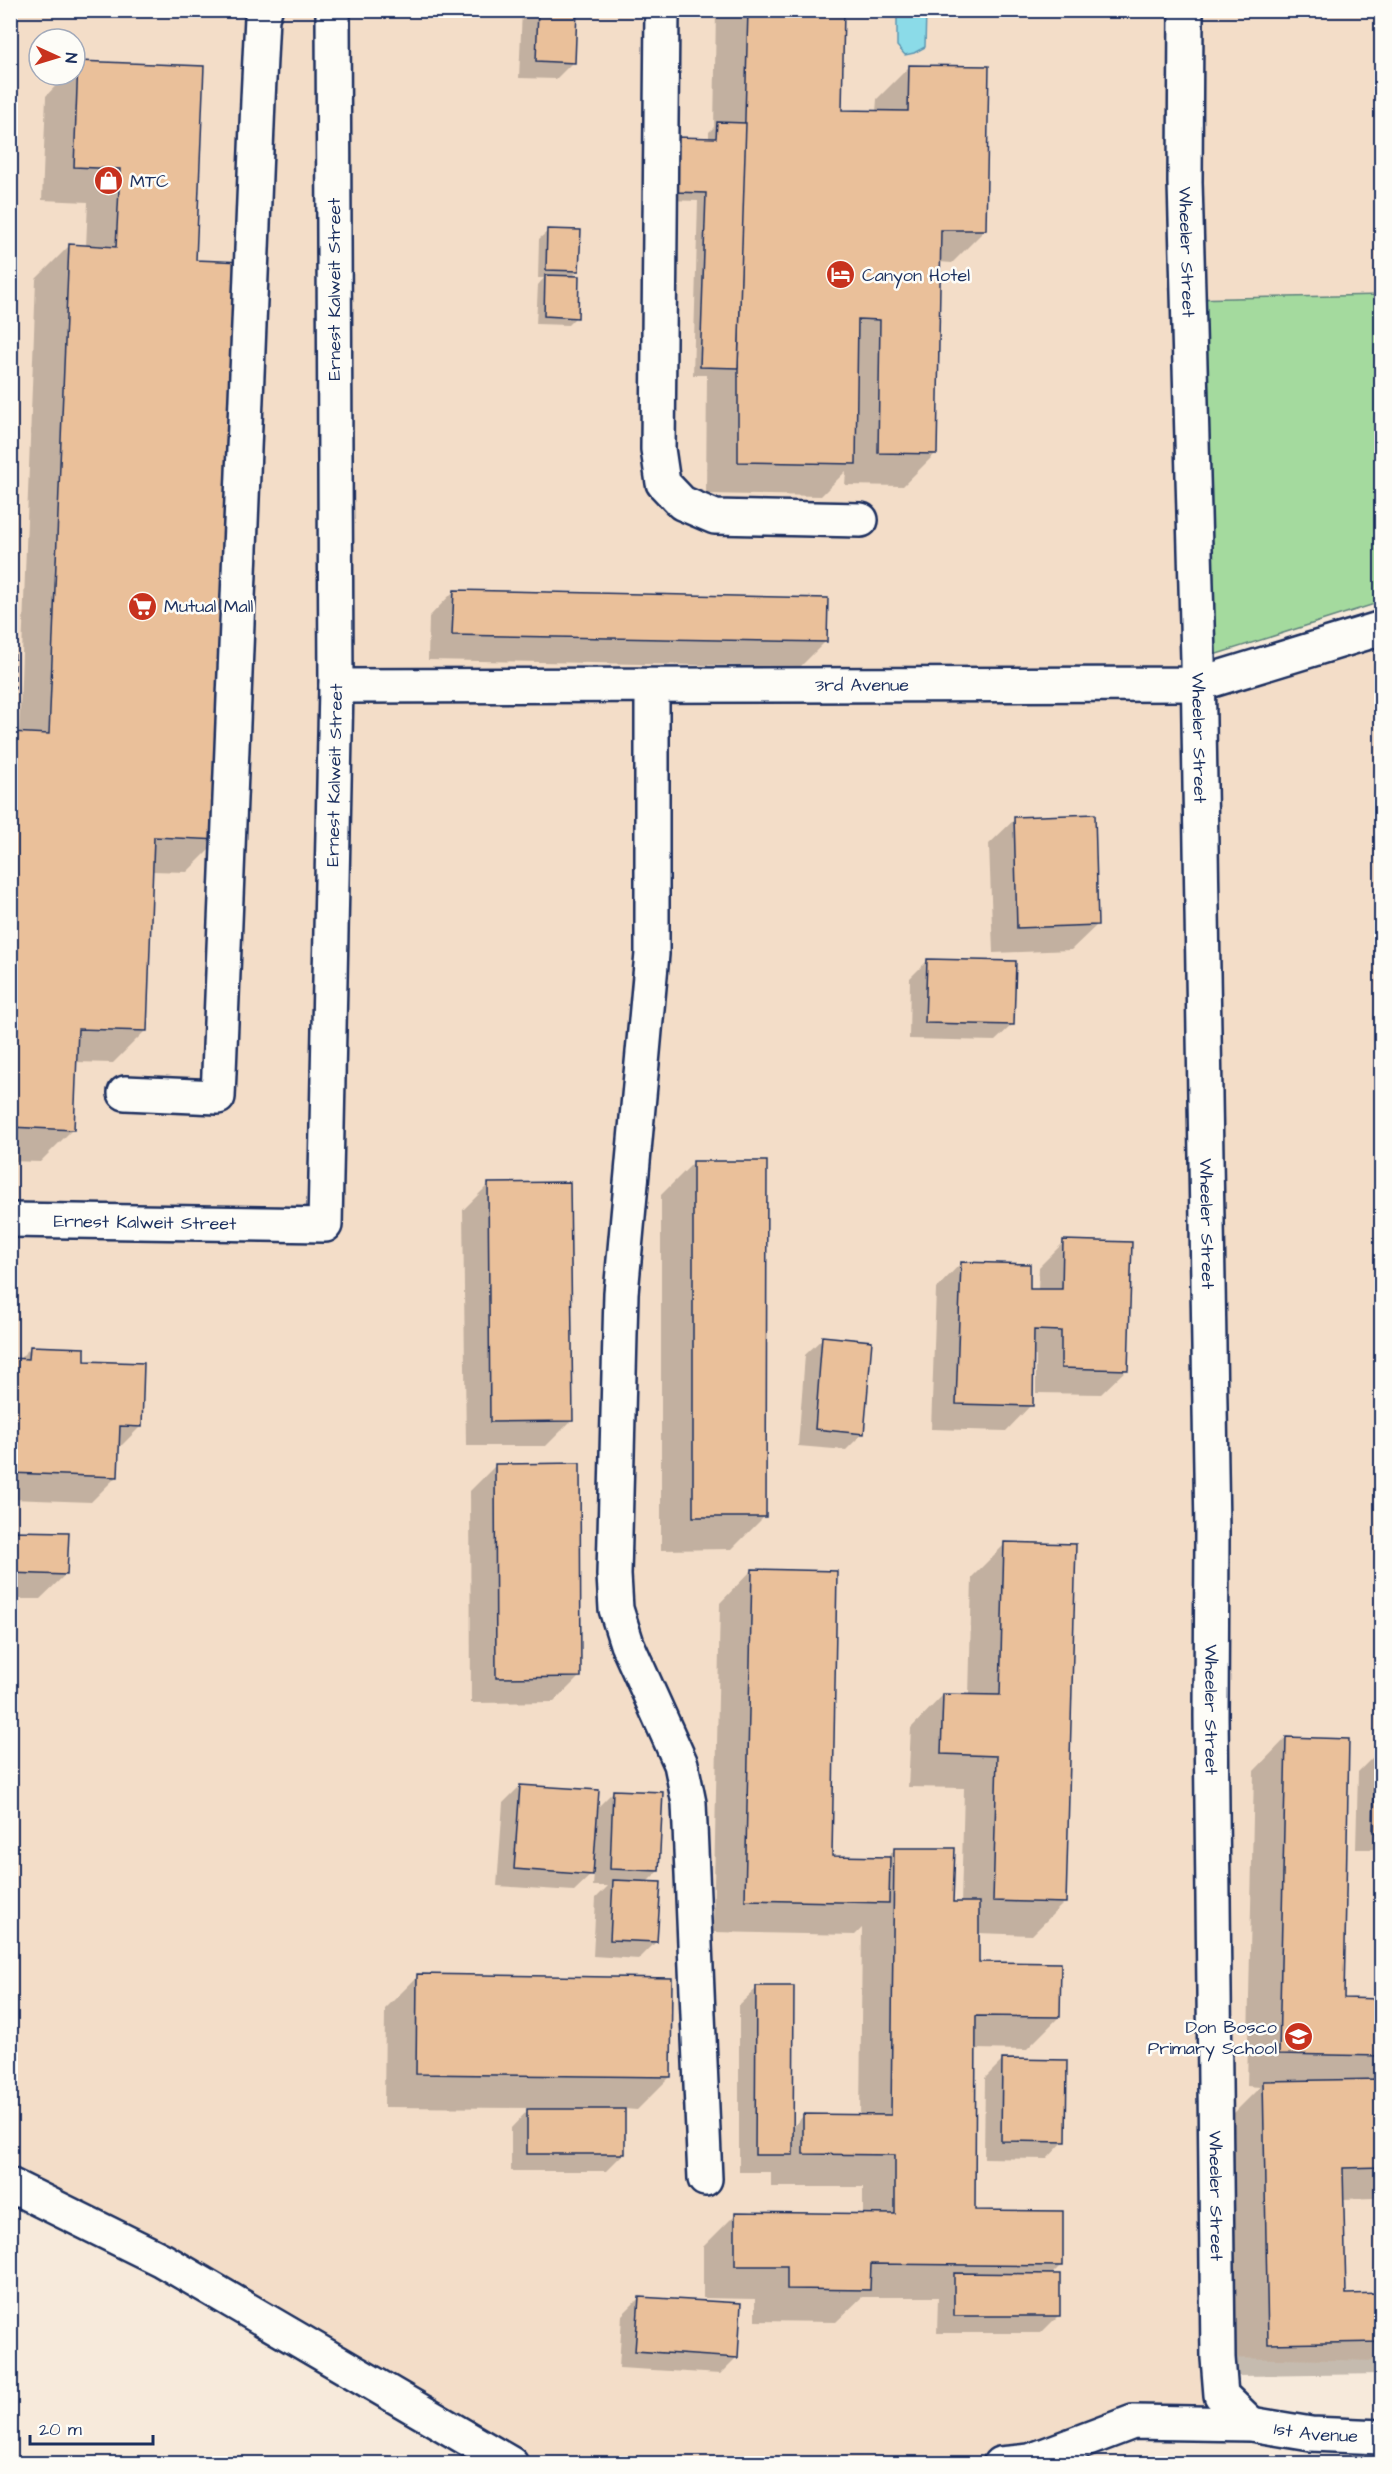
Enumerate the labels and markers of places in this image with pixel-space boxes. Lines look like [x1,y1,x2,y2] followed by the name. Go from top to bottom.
[93,165,125,197] shop icon: MTC
[130,169,169,194] place label: MTC
[825,259,857,291] hotel icon: Canyon Hotel
[862,263,970,289] place label: Canyon Hotel
[127,590,159,622] supermarket icon: Mutual Mall
[164,594,254,619] place label: Mutual Mall
[1148,2015,1277,2062] place label: Don Bosco Primary School
[1282,2021,1314,2053] school or university icon: Don Bosco Primary School

